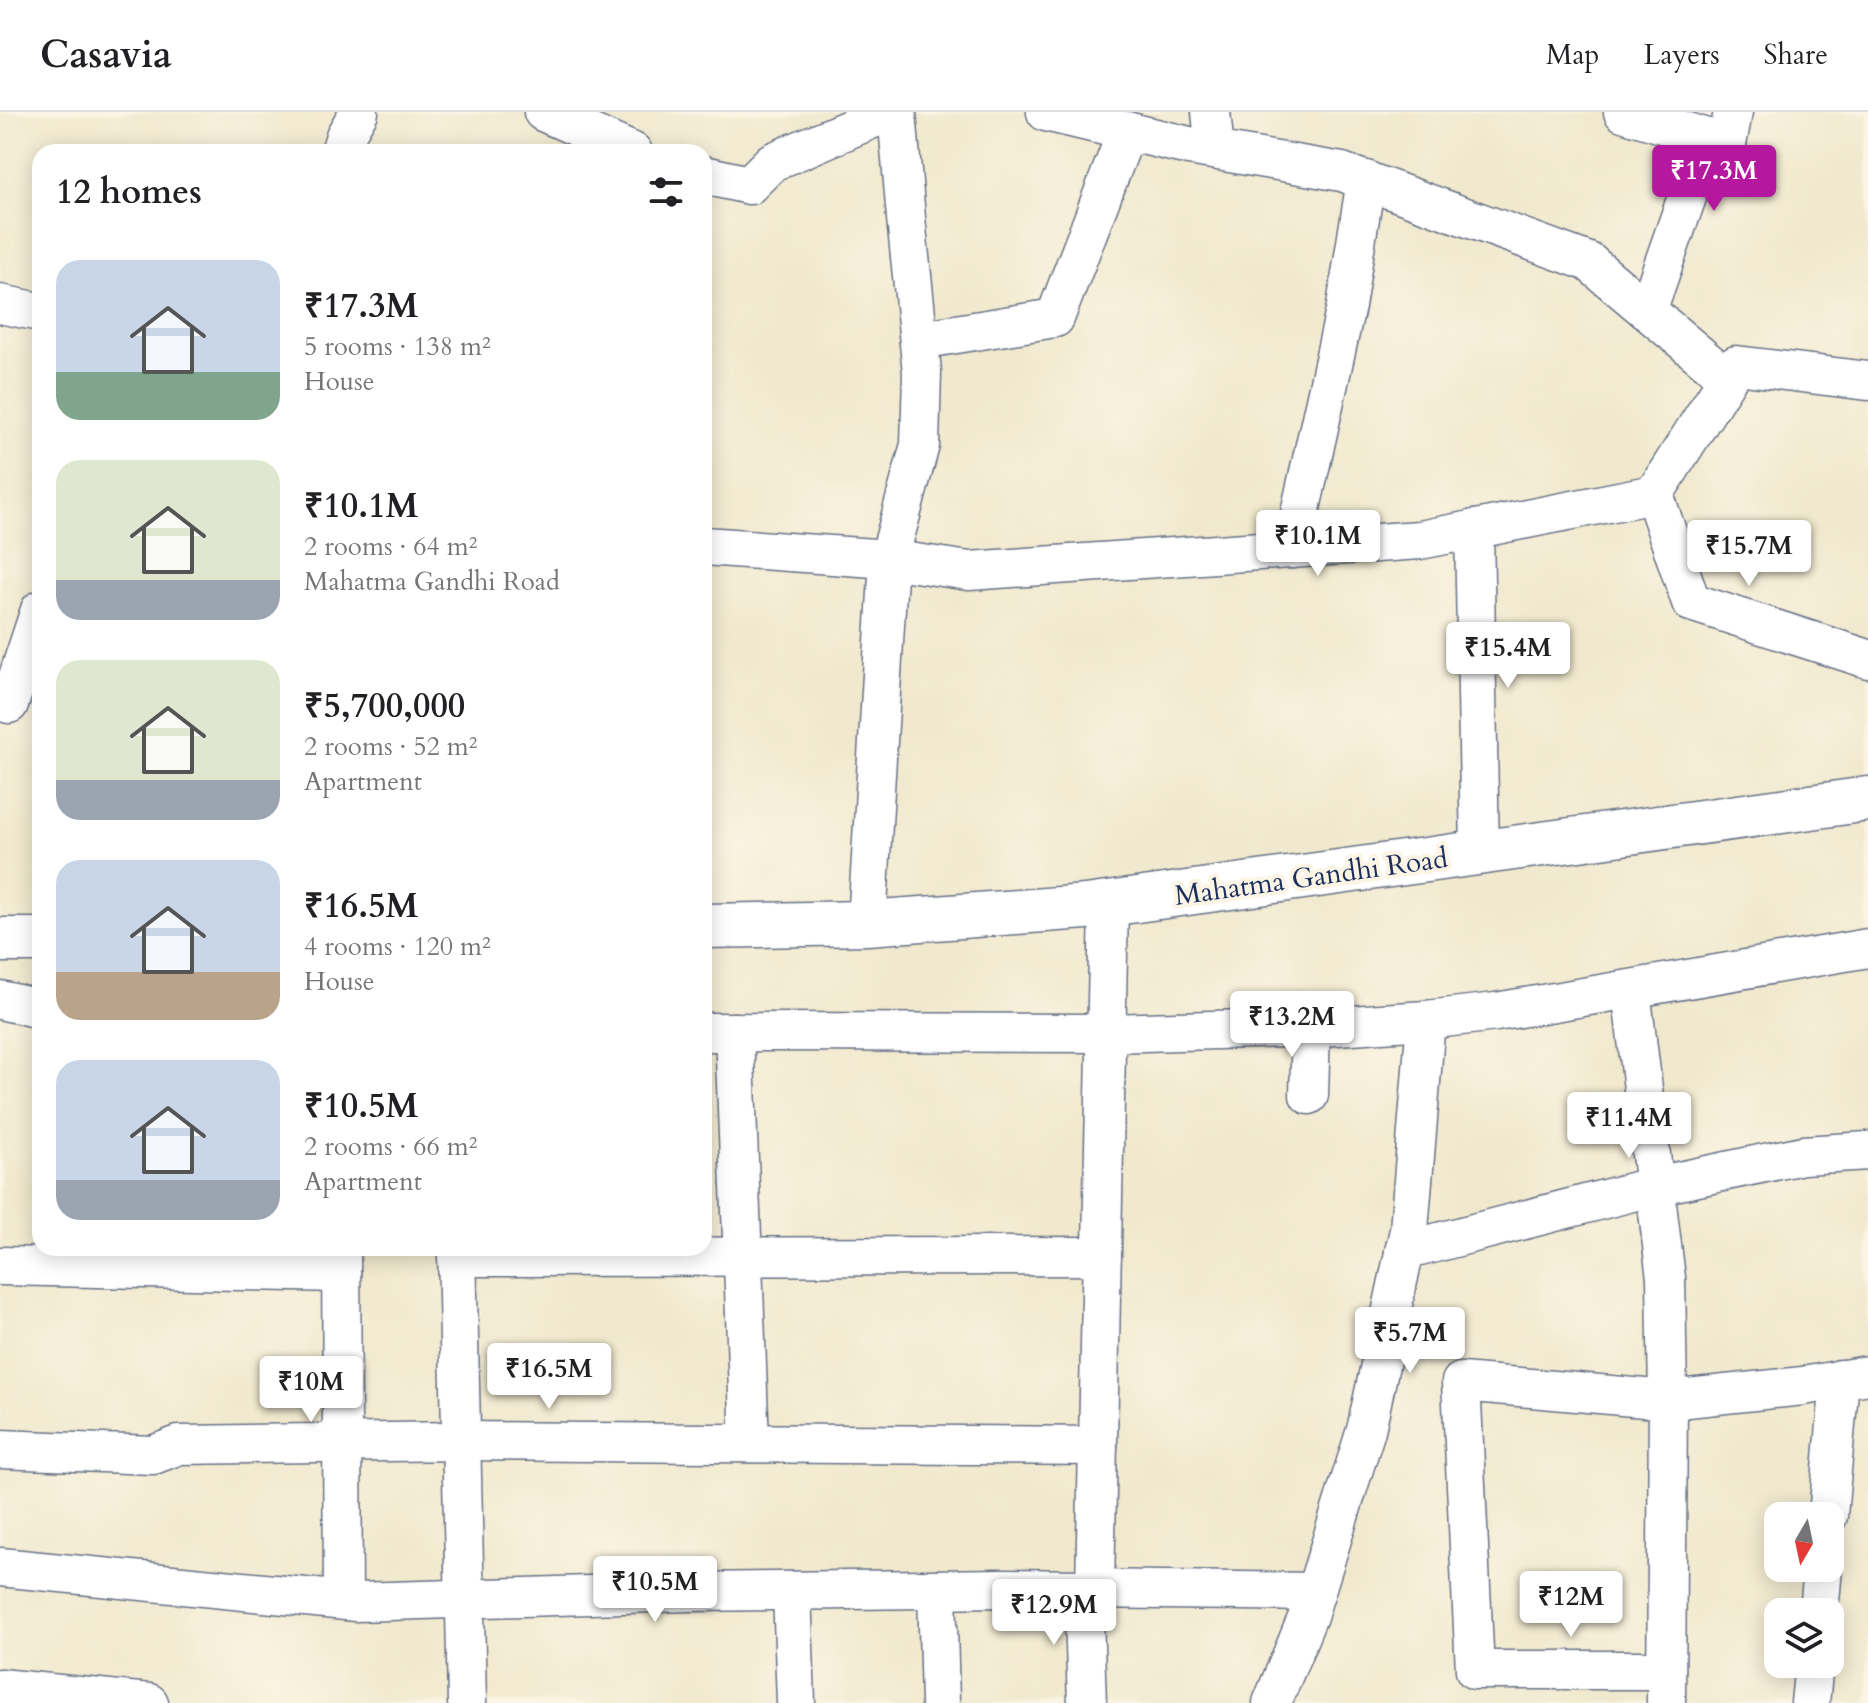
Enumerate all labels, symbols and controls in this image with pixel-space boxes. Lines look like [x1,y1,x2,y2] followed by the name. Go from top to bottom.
[40,29,172,81] text: Casavia
[1546,36,1599,74] text: Map
[1643,36,1720,74] text: Layers
[1764,36,1828,74] text: Share
[1649,145,1779,213] pin: ₹17.3M
[1670,153,1758,188] text: ₹17.3M
[56,169,202,215] text: 12 homes
[644,170,688,214] icon: filters
[304,283,419,329] text: ₹17.3M
[120,292,216,388] icon: home
[304,329,491,364] text: 5 rooms · 138 m²
[304,364,375,399] text: House
[304,483,419,529] text: ₹10.1M
[120,492,216,588] icon: home
[1253,510,1383,578] pin: ₹10.1M
[1274,518,1362,553] text: ₹10.1M
[1684,520,1814,588] pin: ₹15.7M
[1705,528,1793,563] text: ₹15.7M
[304,529,477,564] text: 2 rooms · 64 m²
[304,564,560,599] text: Mahatma Gandhi Road
[1443,622,1573,690] pin: ₹15.4M
[1464,630,1552,665] text: ₹15.4M
[304,683,465,729] text: ₹5,700,000
[120,692,216,788] icon: home
[304,729,477,764] text: 2 rooms · 52 m²
[304,764,422,799] text: Apartment
[1172,839,1450,915] street label: Mahatma Gandhi Road
[304,883,419,929] text: ₹16.5M
[120,892,216,988] icon: home
[304,929,491,964] text: 4 rooms · 120 m²
[304,964,375,999] text: House
[1227,991,1357,1059] pin: ₹13.2M
[1248,999,1336,1034] text: ₹13.2M
[304,1083,419,1129] text: ₹10.5M
[120,1092,216,1188] icon: home
[1564,1092,1694,1160] pin: ₹11.4M
[1585,1100,1673,1135] text: ₹11.4M
[304,1129,477,1164] text: 2 rooms · 66 m²
[304,1164,422,1199] text: Apartment
[1354,1307,1466,1375] pin: ₹5.7M
[1373,1315,1447,1350] text: ₹5.7M
[484,1343,614,1411] pin: ₹16.5M
[505,1351,593,1386] text: ₹16.5M
[264,1356,358,1424] pin: ₹10M
[278,1364,344,1399] text: ₹10M
[1764,1502,1844,1582] north arrow
[1764,1502,1844,1678] map controls
[590,1556,720,1624] pin: ₹10.5M
[611,1564,699,1599] text: ₹10.5M
[1524,1571,1618,1639] pin: ₹12M
[989,1579,1119,1647] pin: ₹12.9M
[1538,1579,1604,1614] text: ₹12M
[1010,1587,1098,1622] text: ₹12.9M
[1764,1598,1844,1678] button: layers

